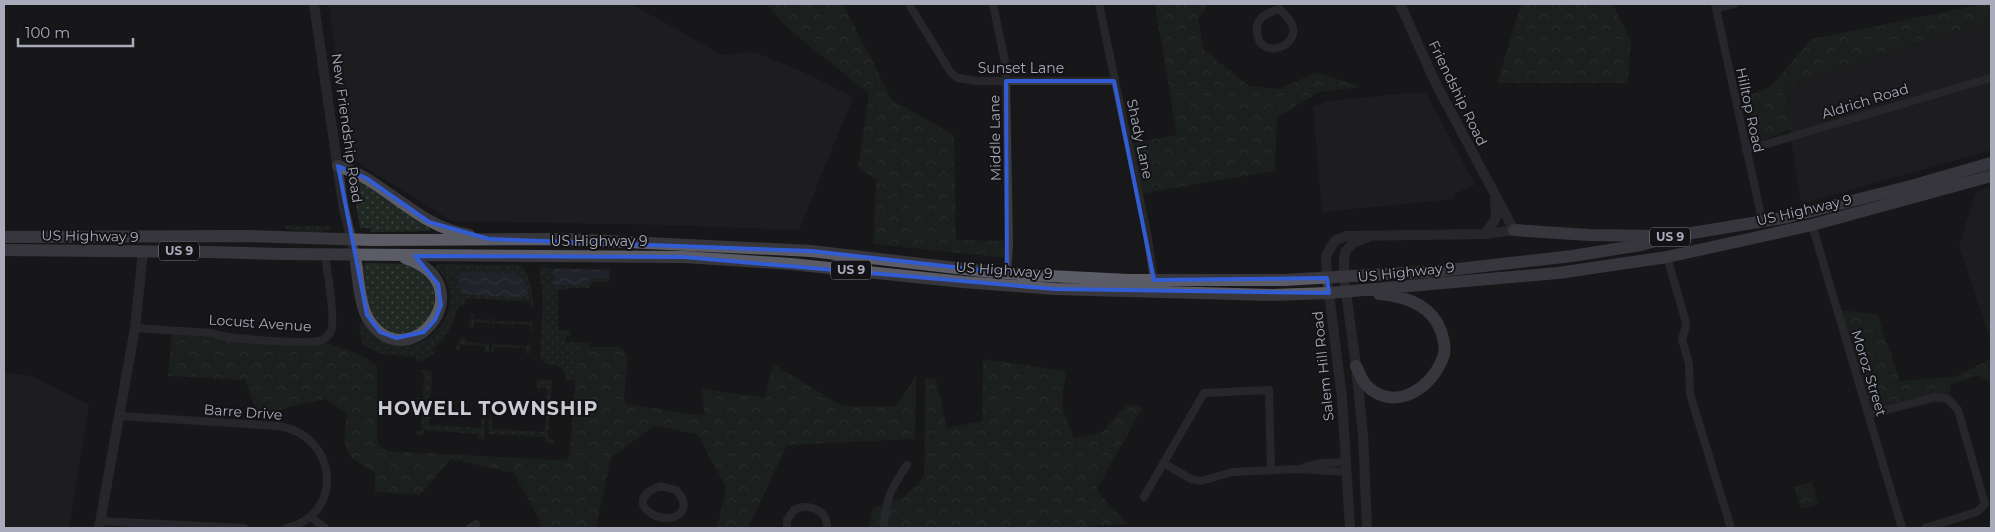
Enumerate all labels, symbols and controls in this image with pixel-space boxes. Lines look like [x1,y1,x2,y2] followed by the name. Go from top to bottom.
[18,15,132,47] scale bar
[25,23,70,42] text: 100 m
[1425,37,1491,149] street label: Friendship Road
[328,52,366,204] street label: New Friendship Road
[978,59,1064,77] street label: Sunset Lane
[1732,66,1768,154] street label: Hilltop Road
[1819,79,1911,123] street label: Aldrich Road
[985,95,1005,181] street label: Middle Lane
[1123,97,1157,181] street label: Shady Lane
[1755,190,1853,230] street label: US Highway 9
[41,226,139,246] street label: US Highway 9
[1650,228,1690,246] road number: US 9
[550,232,648,250] street label: US Highway 9
[159,242,199,260] road number: US 9
[955,258,1053,282] street label: US Highway 9
[1357,258,1455,286] street label: US Highway 9
[831,260,871,280] road number: US 9
[208,310,312,336] street label: Locust Avenue
[1308,310,1338,422] street label: Salem Hill Road
[1847,328,1891,419] street label: Moroz Street
[378,397,598,420] district label: HOWELL TOWNSHIP
[203,400,283,424] street label: Barre Drive

